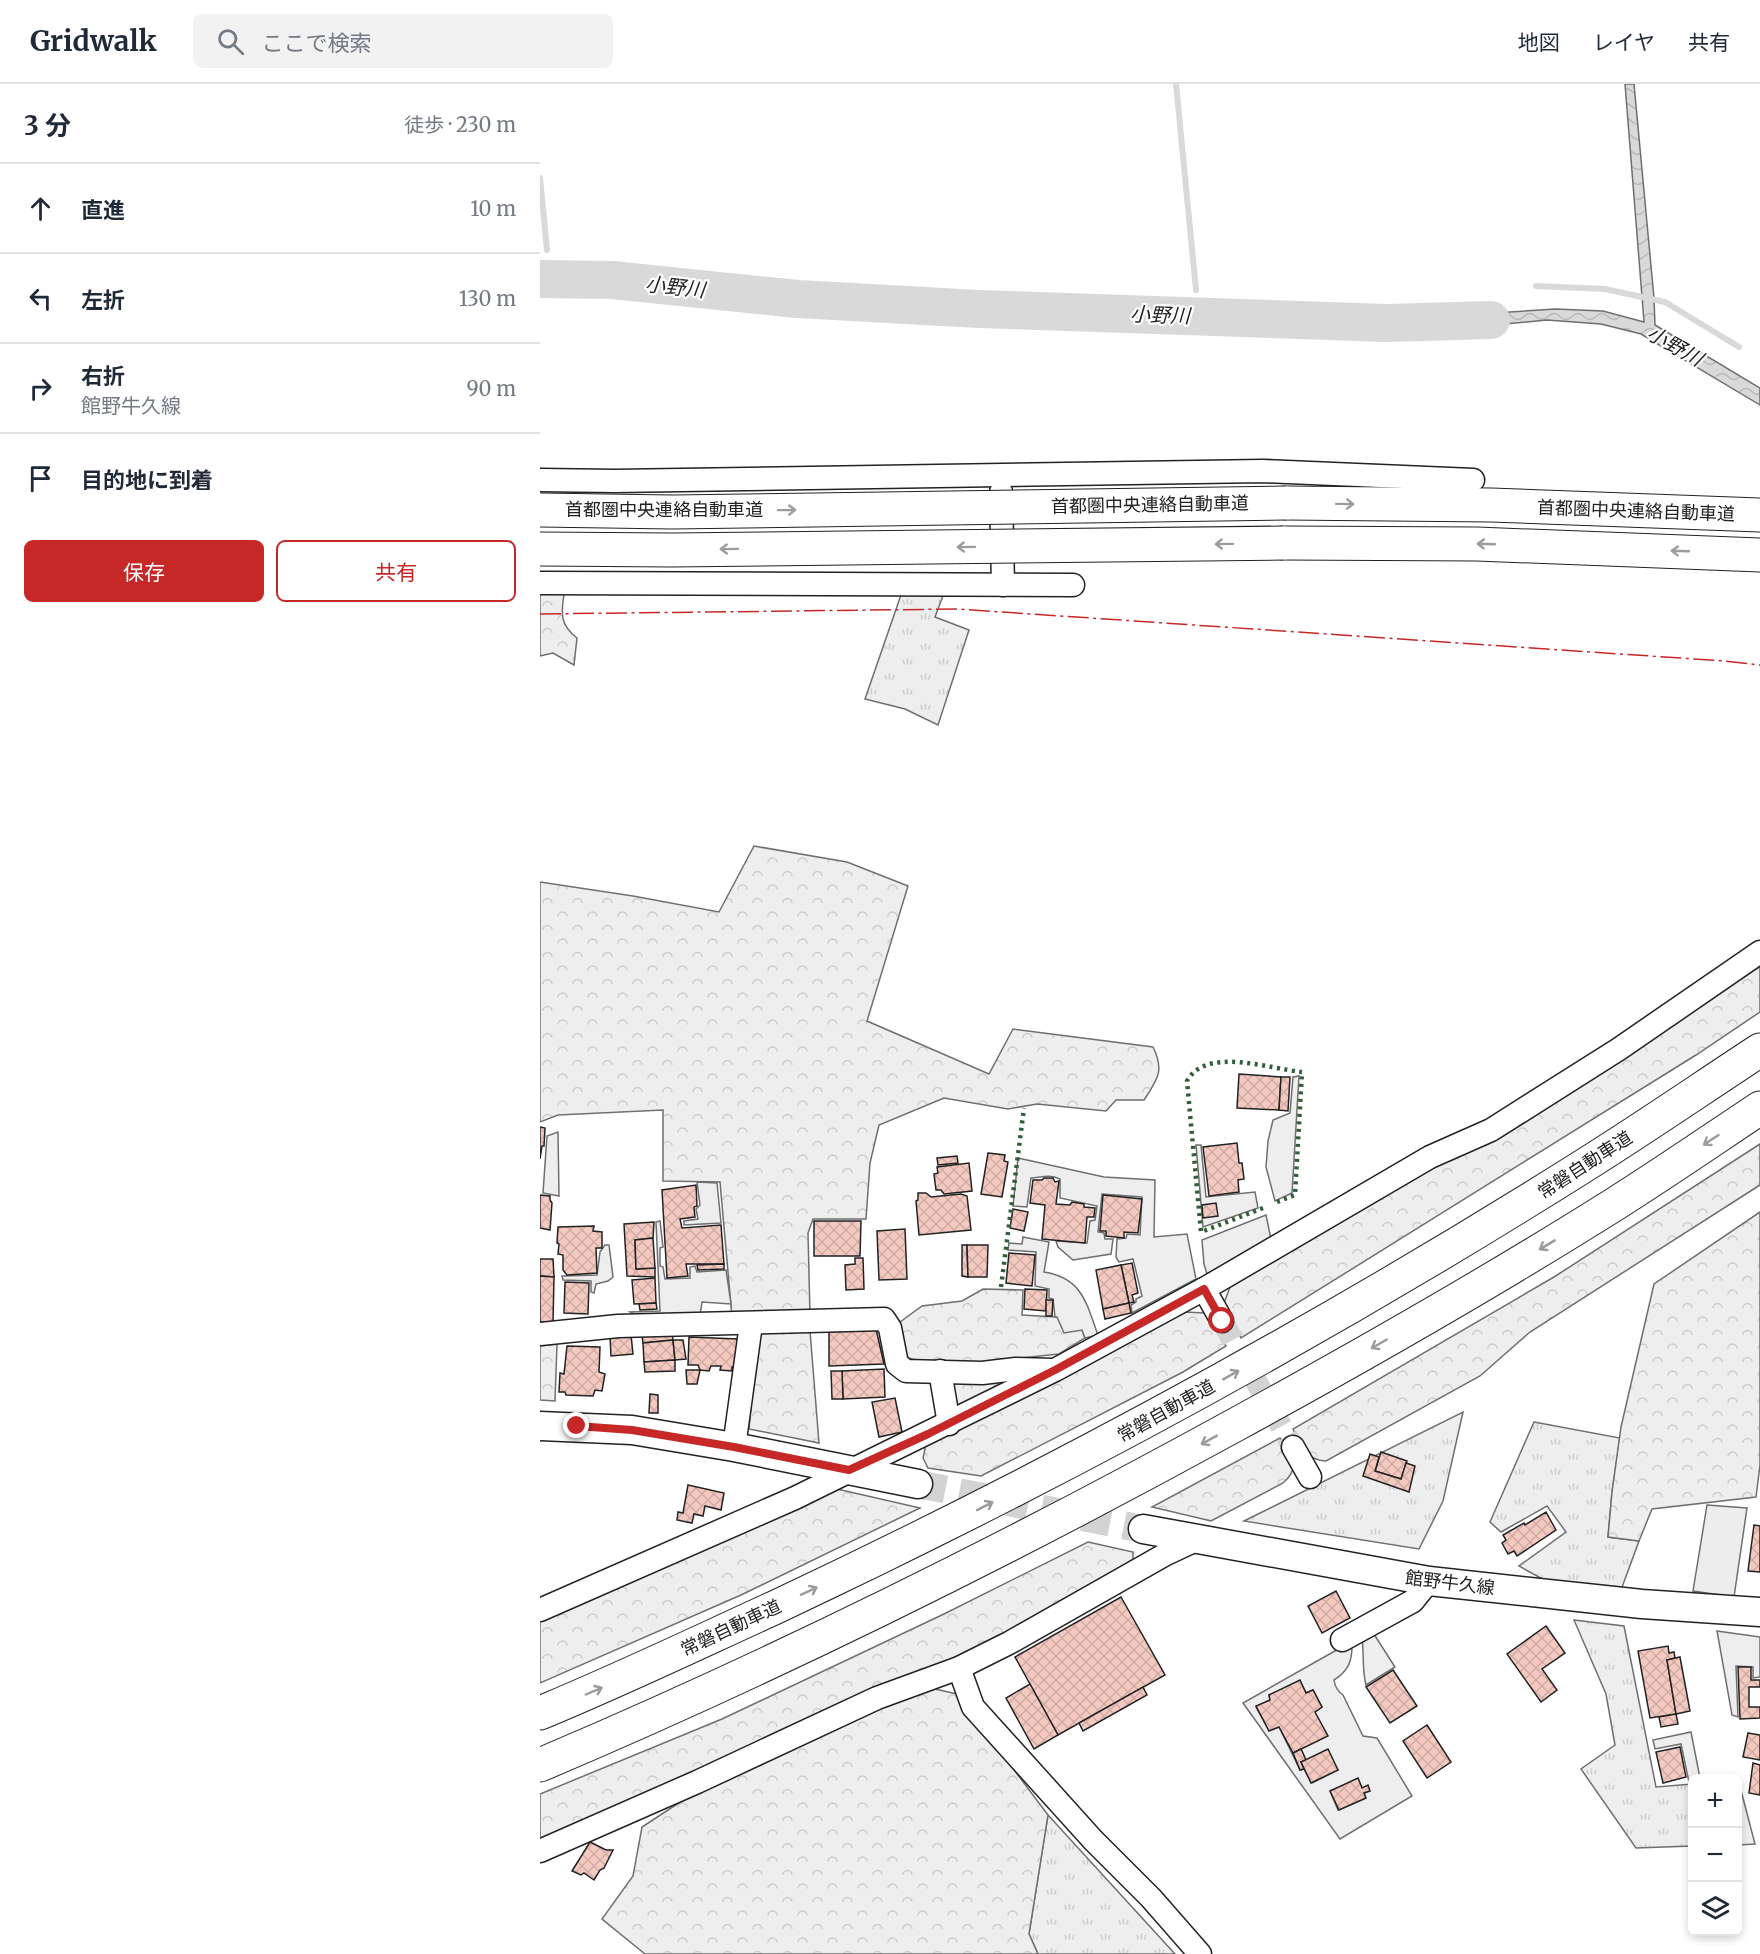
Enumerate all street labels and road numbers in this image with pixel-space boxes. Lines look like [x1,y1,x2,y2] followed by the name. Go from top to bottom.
[1051,491,1249,518] street label: 首都圏中央連絡自動車道
[1537,496,1735,525] street label: 首都圏中央連絡自動車道
[565,498,763,521] street label: 首都圏中央連絡自動車道
[1533,1126,1636,1204] street label: 常磐自動車道
[1113,1374,1219,1447] street label: 常磐自動車道
[1404,1566,1496,1599] street label: 館野牛久線
[677,1594,785,1661] street label: 常磐自動車道

